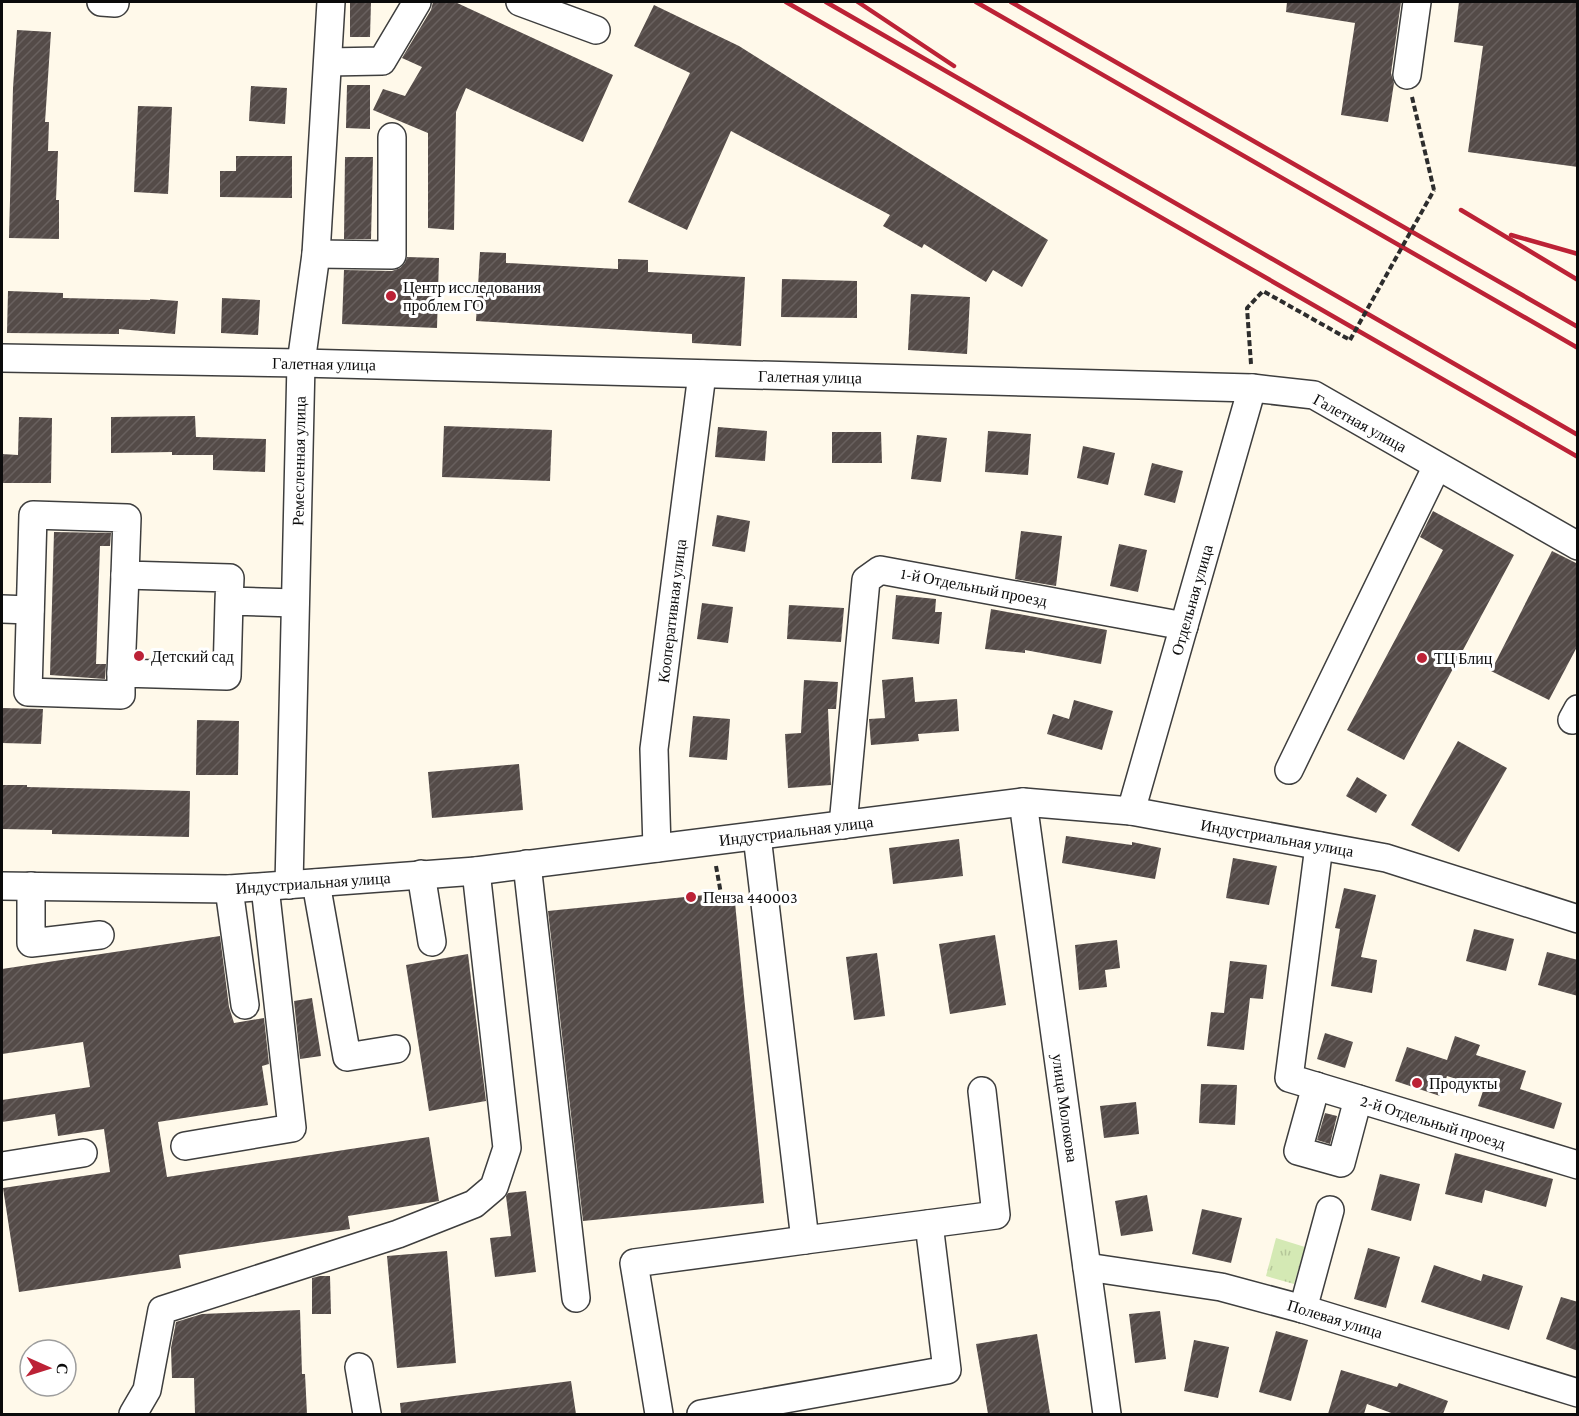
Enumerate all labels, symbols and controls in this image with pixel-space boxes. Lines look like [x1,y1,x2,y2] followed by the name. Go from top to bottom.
[403,279,542,315] place label: Центр исследования проблем ГО
[384,289,398,303] marker: Центр исследования проблем ГО
[272,355,376,374] street label: Галетная улица
[758,368,862,387] street label: Галетная улица
[1310,390,1409,456] street label: Галетная улица
[289,396,310,526] street label: Ремесленная улица
[655,538,690,684] street label: Кооперативная улица
[1168,543,1217,658] street label: Отдельная улица
[899,564,1049,611] street label: 1-й Отдельный проезд
[151,648,234,666] place label: Детский сад
[132,649,146,663] marker: Детский сад
[1434,650,1493,668] place label: ТЦ Блиц
[1415,651,1429,665] marker: ТЦ Блиц
[718,813,874,850] street label: Индустриальная улица
[1199,816,1355,861] street label: Индустриальная улица
[235,869,391,898] street label: Индустриальная улица
[703,889,798,906] place label: Пенза 440003
[684,890,698,904] marker: Пенза 440003
[1048,1053,1081,1164] street label: улица Молокова
[1429,1075,1498,1093] place label: Продукты
[1410,1076,1424,1090] marker: Продукты
[1358,1092,1508,1153] street label: 2-й Отдельный проезд
[1285,1296,1385,1343] street label: Полевая улица
[18,1338,78,1398] north arrow
[54,1363,71,1375] text: С

